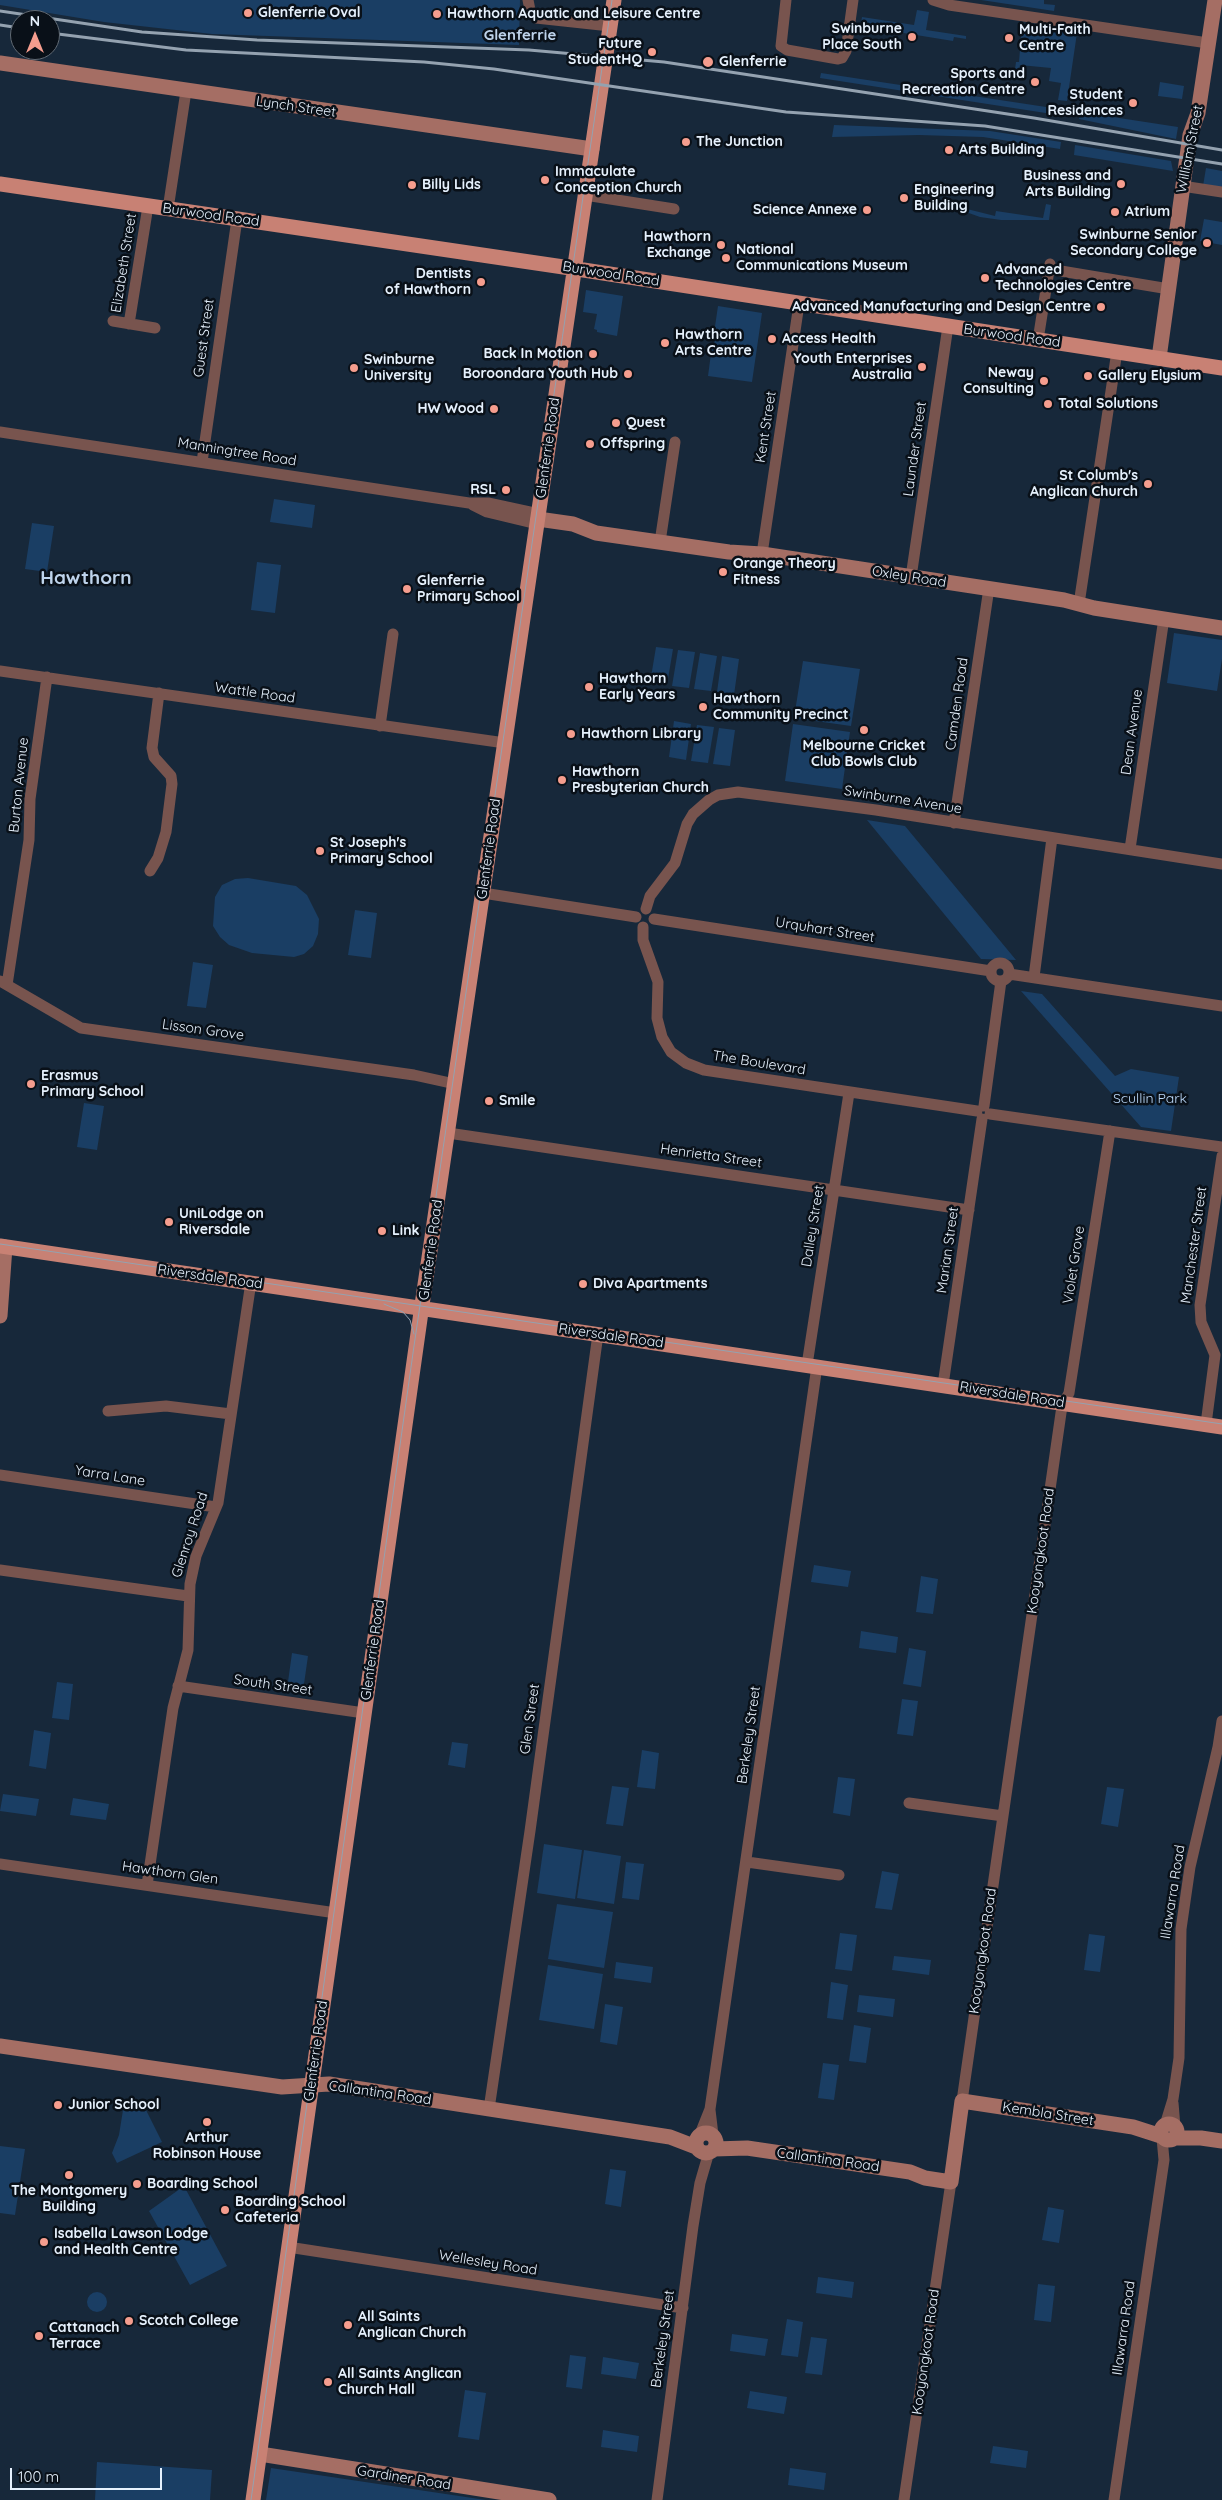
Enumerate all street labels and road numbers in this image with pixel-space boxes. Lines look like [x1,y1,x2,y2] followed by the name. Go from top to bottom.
[255,93,337,121] street label: Lynch Street
[1173,104,1207,194] street label: William Street
[161,200,261,230] street label: Burwood Road
[108,212,140,314] street label: Elizabeth Street
[561,258,661,290] street label: Burwood Road
[190,298,218,378] street label: Guest Street
[962,321,1062,351] street label: Burwood Road
[752,390,780,464] street label: Kent Street
[533,397,563,499] street label: Glenferrie Road
[900,400,930,498] street label: Launder Street
[176,434,298,470] street label: Manningtree Road
[871,563,947,591] street label: Oxley Road
[942,657,972,751] street label: Camden Road
[214,679,296,707] street label: Wattle Road
[1118,688,1146,776] street label: Dean Avenue
[6,737,32,833] street label: Burton Avenue
[843,782,963,818] street label: Swinburne Avenue
[474,798,504,900] street label: Glenferrie Road
[774,914,876,946] street label: Urquhart Street
[161,1016,245,1044] street label: Lisson Grove
[711,1047,807,1079] street label: The Boulevard
[659,1141,763,1171] street label: Henrietta Street
[798,1184,828,1268] street label: Dalley Street
[1177,1185,1211,1305] street label: Manchester Street
[416,1199,446,1301] street label: Glenferrie Road
[934,1206,962,1294] street label: Marian Street
[1060,1225,1088,1305] street label: Violet Grove
[156,1261,264,1293] street label: Riversdale Road
[557,1320,665,1352] street label: Riversdale Road
[958,1378,1066,1412] street label: Riversdale Road
[74,1462,146,1490] street label: Yarra Lane
[1024,1487,1058,1615] street label: Kooyongkoot Road
[168,1490,212,1580] street label: Glenroy Road
[358,1599,388,1701] street label: Glenferrie Road
[233,1671,313,1699] street label: South Street
[517,1683,543,1755] street label: Glen Street
[734,1685,764,1785] street label: Berkeley Street
[1157,1844,1189,1940] street label: Illawarra Road
[121,1858,219,1888] street label: Hawthorn Glen
[966,1887,1000,2015] street label: Kooyongkoot Road
[301,2000,331,2102] street label: Glenferrie Road
[328,2077,432,2109] street label: Callantina Road
[1001,2098,1095,2130] street label: Kembla Street
[776,2144,880,2176] street label: Callantina Road
[438,2247,538,2279] street label: Wellesley Road
[1109,2280,1139,2376] street label: Illawarra Road
[909,2288,943,2416] street label: Kooyongkoot Road
[648,2289,678,2389] street label: Berkeley Street
[356,2462,452,2494] street label: Gardiner Road

